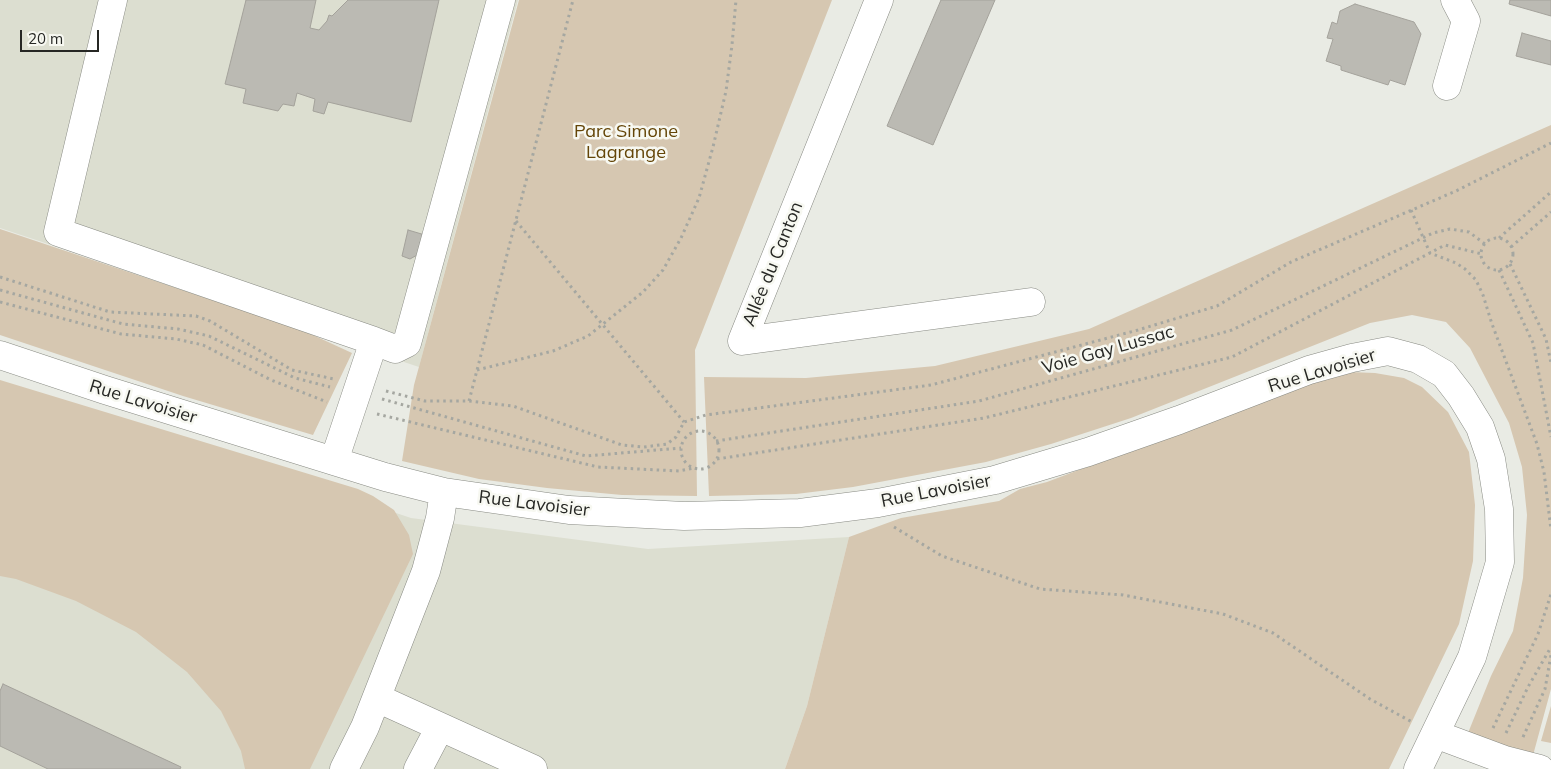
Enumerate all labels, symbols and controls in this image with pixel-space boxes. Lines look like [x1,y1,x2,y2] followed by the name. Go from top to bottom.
[22,20,101,52] scale bar
[28,29,63,48] text: 20 m
[574,121,678,163] park label: Parc Simone Lagrange
[738,199,808,329] street label: Allée du Canton
[1040,321,1176,379] street label: Voie Gay Lussac
[1266,344,1378,398] street label: Rue Lavoisier
[87,375,199,429] street label: Rue Lavoisier
[879,470,993,512] street label: Rue Lavoisier
[477,486,591,522] street label: Rue Lavoisier

